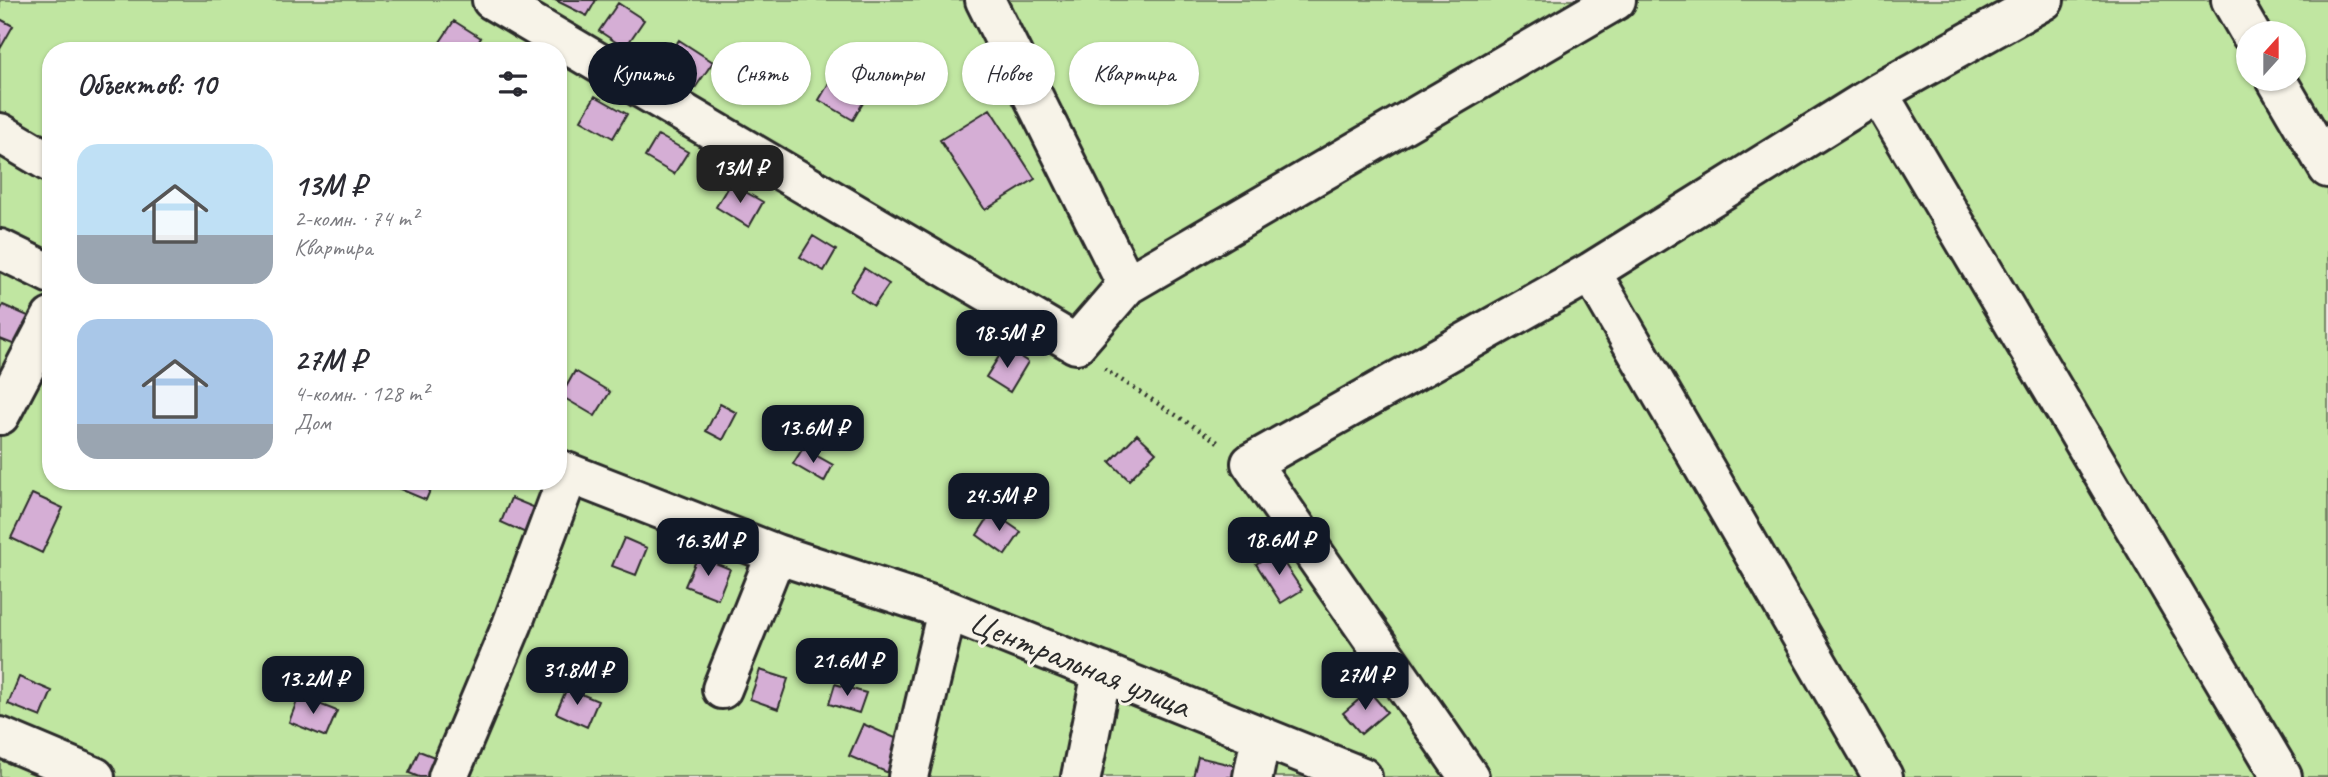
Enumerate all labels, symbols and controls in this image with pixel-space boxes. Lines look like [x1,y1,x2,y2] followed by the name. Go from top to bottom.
[2236,21,2306,91] north arrow
[2236,21,2306,91] map controls
[588,42,697,105] chip: Купить
[711,42,811,105] chip: Снять
[825,42,948,105] chip: Фильтры
[962,42,1055,105] chip: Новое
[1069,42,1199,105] chip: Квартира
[77,65,216,103] text: Объектов: 10
[494,65,532,103] icon: filters
[691,146,789,205] pin: 13M ₽
[713,153,767,182] text: 13M ₽
[294,166,366,204] text: 13M ₽
[133,172,217,256] icon: home
[294,204,418,233] text: 2-комн. · 74 m²
[294,233,372,262] text: Квартира
[942,310,1072,370] pin: 18.5M ₽
[972,318,1042,347] text: 18.5M ₽
[294,341,366,379] text: 27M ₽
[133,347,217,431] icon: home
[294,379,428,408] text: 4-комн. · 128 m²
[748,406,878,465] pin: 13.6M ₽
[294,408,331,437] text: Дом
[778,413,848,442] text: 13.6M ₽
[934,474,1064,533] pin: 24.5M ₽
[964,481,1034,510] text: 24.5M ₽
[643,518,773,578] pin: 16.3M ₽
[1214,518,1344,577] pin: 18.6M ₽
[1244,525,1314,554] text: 18.6M ₽
[673,526,743,555] text: 16.3M ₽
[963,599,1199,729] street label: Центральная улица
[782,638,912,698] pin: 21.6M ₽
[812,646,882,675] text: 21.6M ₽
[512,648,642,707] pin: 31.8M ₽
[1316,652,1414,712] pin: 27M ₽
[542,655,612,684] text: 31.8M ₽
[248,656,378,716] pin: 13.2M ₽
[1338,660,1392,689] text: 27M ₽
[278,664,348,693] text: 13.2M ₽

